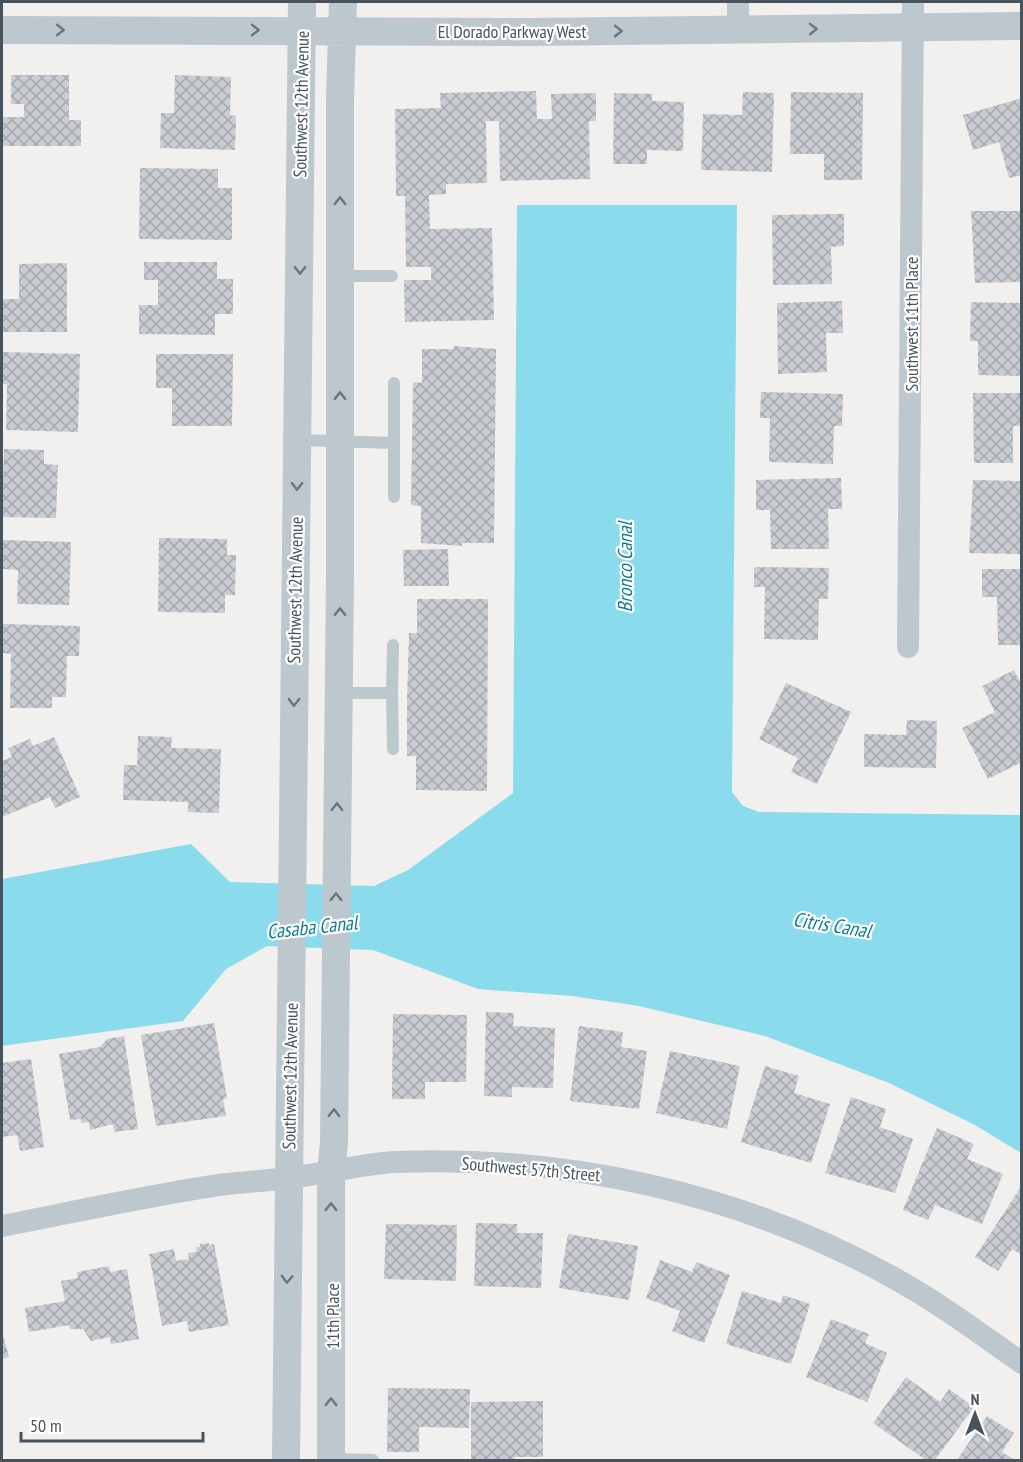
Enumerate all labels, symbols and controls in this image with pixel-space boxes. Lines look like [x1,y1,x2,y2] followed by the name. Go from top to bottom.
[438,20,586,43] street label: El Dorado Parkway West
[808,23,817,35] one-way arrow
[55,24,64,36] one-way arrow
[250,24,259,36] one-way arrow
[613,25,622,37] one-way arrow
[288,30,314,178] street label: Southwest 12th Avenue
[334,197,346,206] one-way arrow
[900,257,923,391] street label: Southwest 11th Place
[294,265,306,274] one-way arrow
[334,392,346,401] one-way arrow
[291,481,303,490] one-way arrow
[282,516,308,664] street label: Southwest 12th Avenue
[612,520,638,612] water label: Bronco Canal
[333,608,346,617] one-way arrow
[287,697,300,706] one-way arrow
[331,803,343,812] one-way arrow
[330,892,342,901] one-way arrow
[791,906,875,944] water label: Citris Canal
[265,909,361,945] water label: Casaba Canal
[277,1002,303,1150] street label: Southwest 12th Avenue
[328,1109,340,1118] one-way arrow
[461,1151,601,1187] street label: Southwest 57th Street
[325,1203,337,1212] one-way arrow
[281,1274,294,1283] one-way arrow
[321,1283,344,1349] street label: 11th Place
[945,1384,1005,1444] north arrow
[971,1389,979,1409] text: N
[325,1398,338,1407] one-way arrow
[21,1405,202,1443] scale bar
[30,1414,62,1437] text: 50 m

